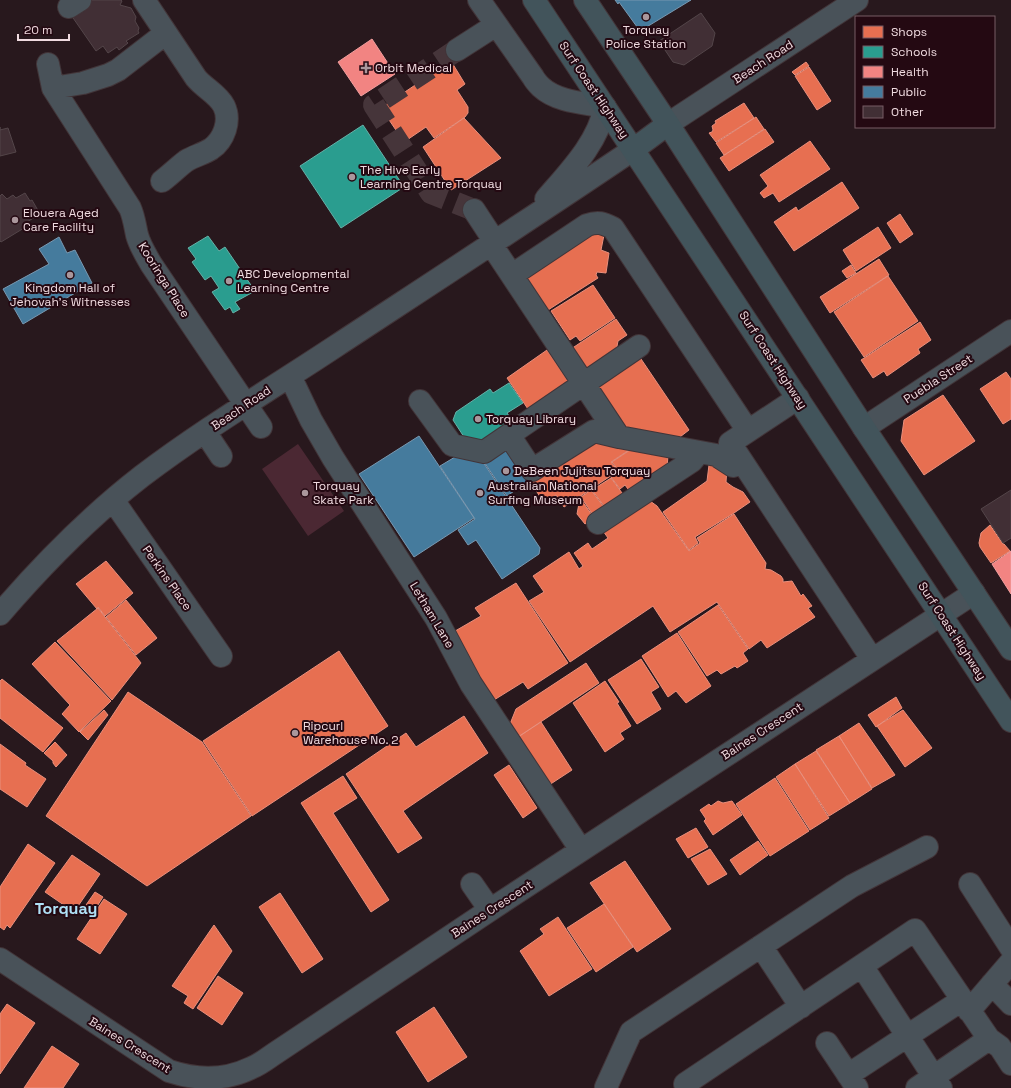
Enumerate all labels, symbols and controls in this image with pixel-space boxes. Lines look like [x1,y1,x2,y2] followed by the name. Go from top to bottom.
[641,12,651,22] marker: Torquay Police Station
[18,16,69,42] scale bar
[855,16,995,128] legend
[24,22,52,38] text: 20 m
[606,22,686,52] place label: Torquay Police Station
[891,24,927,40] text: Shops
[730,37,796,87] street label: Beach Road
[556,38,632,142] street label: Surf Coast Highway
[891,44,937,60] text: Schools
[375,60,452,76] place label: Orbit Medical
[360,62,372,74] marker: Orbit Medical
[891,64,929,80] text: Health
[891,84,926,100] text: Public
[891,104,924,120] text: Other
[360,162,502,192] place label: The Hive Early Learning Centre Torquay
[347,172,357,182] marker: The Hive Early Learning Centre Torquay
[23,205,99,235] place label: Elouera Aged Care Facility
[10,215,20,225] marker: Elouera Aged Care Facility
[135,239,193,321] street label: Kooringa Place
[237,266,349,296] place label: ABC Developmental Learning Centre
[65,270,75,280] marker: Kingdom Hall of Jehovah's Witnesses
[224,276,234,286] marker: ABC Developmental Learning Centre
[10,280,130,310] place label: Kingdom Hall of Jehovah's Witnesses
[735,308,811,412] street label: Surf Coast Highway
[901,351,975,407] street label: Puebla Street
[208,382,274,434] street label: Beach Road
[486,411,576,427] place label: Torquay Library
[473,414,483,424] marker: Torquay Library
[514,463,650,479] place label: DeBeen Jujitsu Torquay
[501,466,511,476] marker: DeBeen Jujitsu Torquay
[313,478,374,508] place label: Torquay Skate Park
[488,478,597,508] place label: Australian National Surfing Museum
[300,488,310,498] marker: Torquay Skate Park
[475,488,485,498] marker: Australian National Surfing Museum
[139,542,195,614] street label: Perkins Place
[406,579,458,651] street label: Letham Lane
[914,579,990,683] street label: Surf Coast Highway
[718,699,806,763] street label: Baines Crescent
[303,718,399,748] place label: Ripcurl Warehouse No. 2
[290,728,300,738] marker: Ripcurl Warehouse No. 2
[448,877,536,941] street label: Baines Crescent
[35,898,97,919] district label: Torquay
[86,1013,174,1077] street label: Baines Crescent

